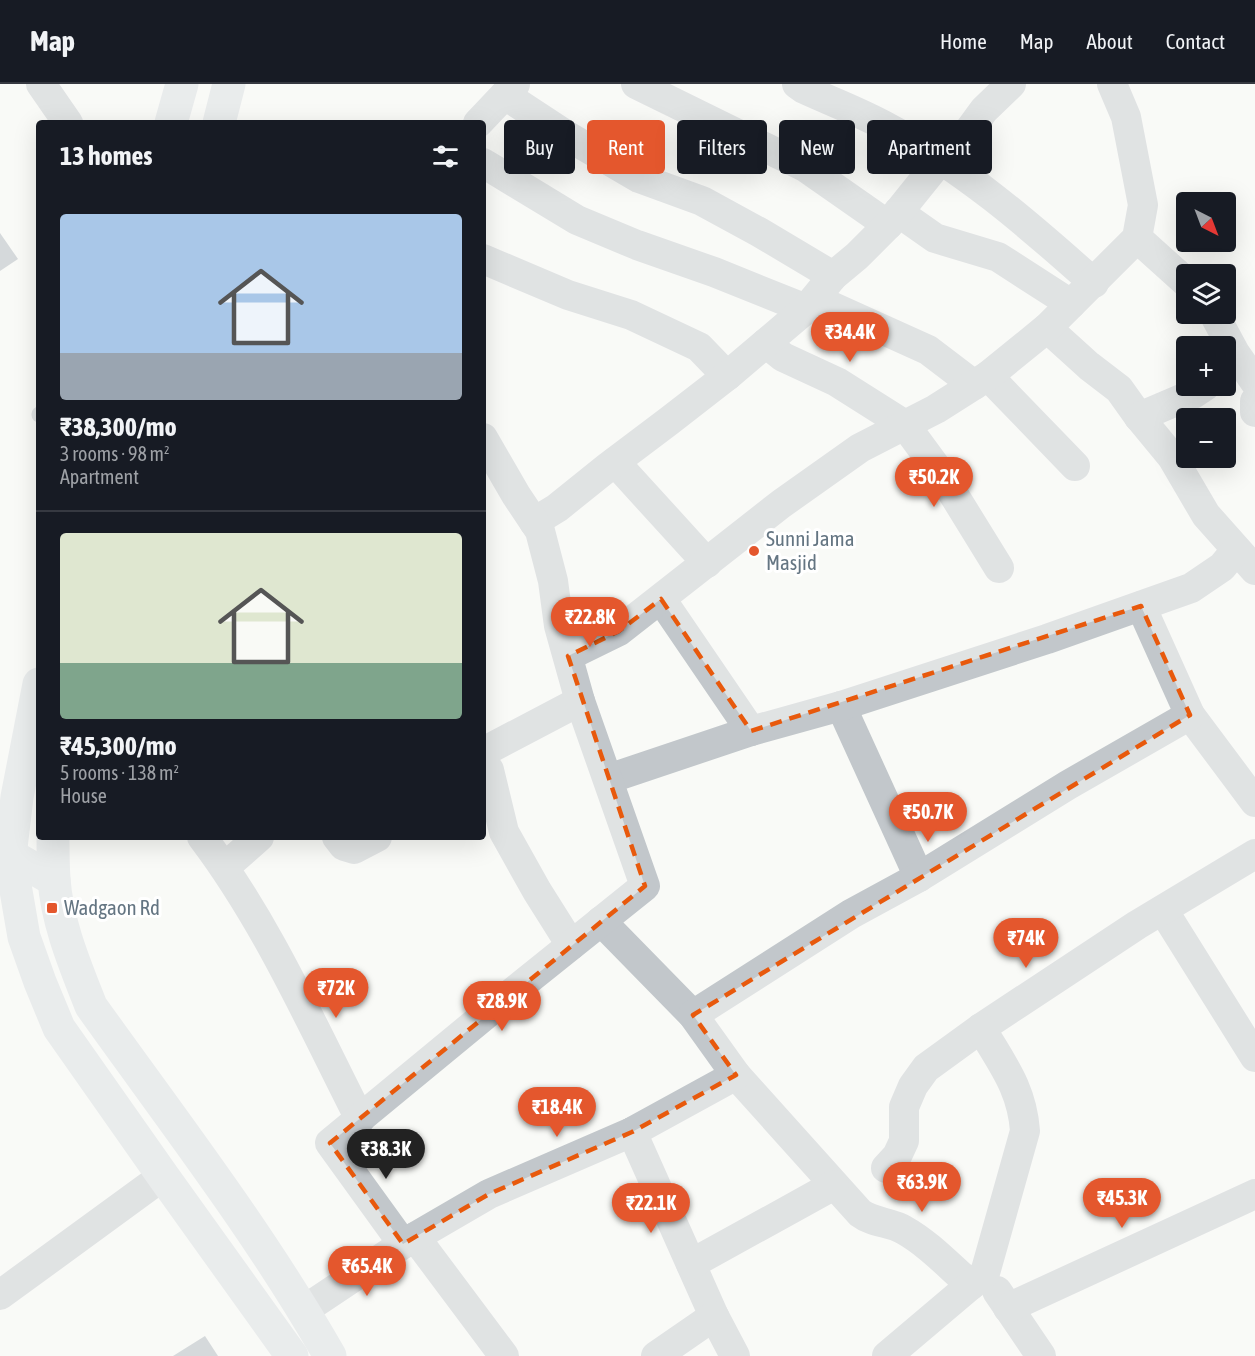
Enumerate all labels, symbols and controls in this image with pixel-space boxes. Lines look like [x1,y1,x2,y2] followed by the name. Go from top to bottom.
[30,25,75,57] text: Map
[940,29,987,53] text: Home
[1020,29,1054,53] text: Map
[1087,29,1133,53] text: About
[1166,29,1225,53] text: Contact
[504,120,575,174] chip: Buy
[587,120,665,174] chip: Rent
[677,120,767,174] chip: Filters
[779,120,855,174] chip: New
[867,120,992,174] chip: Apartment
[429,140,462,173] icon: filters
[60,141,153,171] text: 13 homes
[1176,192,1236,252] north arrow
[1176,192,1236,468] map controls
[207,253,315,361] icon: home
[1176,264,1236,324] button: layers
[801,312,899,363] pin: ₹34.4K
[825,320,875,343] text: ₹34.4K
[1176,336,1236,396] button: +
[1176,408,1236,468] button: −
[60,412,177,442] text: ₹38,300/mo
[60,442,170,465] text: 3 rooms · 98 m²
[885,457,983,508] pin: ₹50.2K
[60,465,139,488] text: Apartment
[909,465,959,488] text: ₹50.2K
[766,526,854,574] place label: Sunni Jama Masjid
[747,544,761,558] marker: Sunni Jama Masjid
[207,572,315,680] icon: home
[541,597,639,648] pin: ₹22.8K
[565,605,615,628] text: ₹22.8K
[60,731,177,761] text: ₹45,300/mo
[60,761,179,784] text: 5 rooms · 138 m²
[60,784,107,807] text: House
[879,792,977,843] pin: ₹50.7K
[903,800,953,823] text: ₹50.7K
[64,895,160,919] place label: Wadgaon Rd
[45,901,59,915] marker: Wadgaon Rd
[990,918,1062,969] pin: ₹74K
[1007,926,1045,949] text: ₹74K
[300,968,372,1019] pin: ₹72K
[317,976,355,999] text: ₹72K
[453,981,551,1032] pin: ₹28.9K
[477,989,527,1012] text: ₹28.9K
[508,1087,606,1138] pin: ₹18.4K
[532,1095,582,1118] text: ₹18.4K
[337,1129,435,1180] pin: ₹38.3K
[361,1137,411,1160] text: ₹38.3K
[873,1162,971,1213] pin: ₹63.9K
[897,1170,947,1193] text: ₹63.9K
[1073,1178,1171,1229] pin: ₹45.3K
[602,1183,700,1234] pin: ₹22.1K
[1097,1186,1147,1209] text: ₹45.3K
[626,1191,676,1214] text: ₹22.1K
[318,1246,416,1297] pin: ₹65.4K
[342,1254,392,1277] text: ₹65.4K

